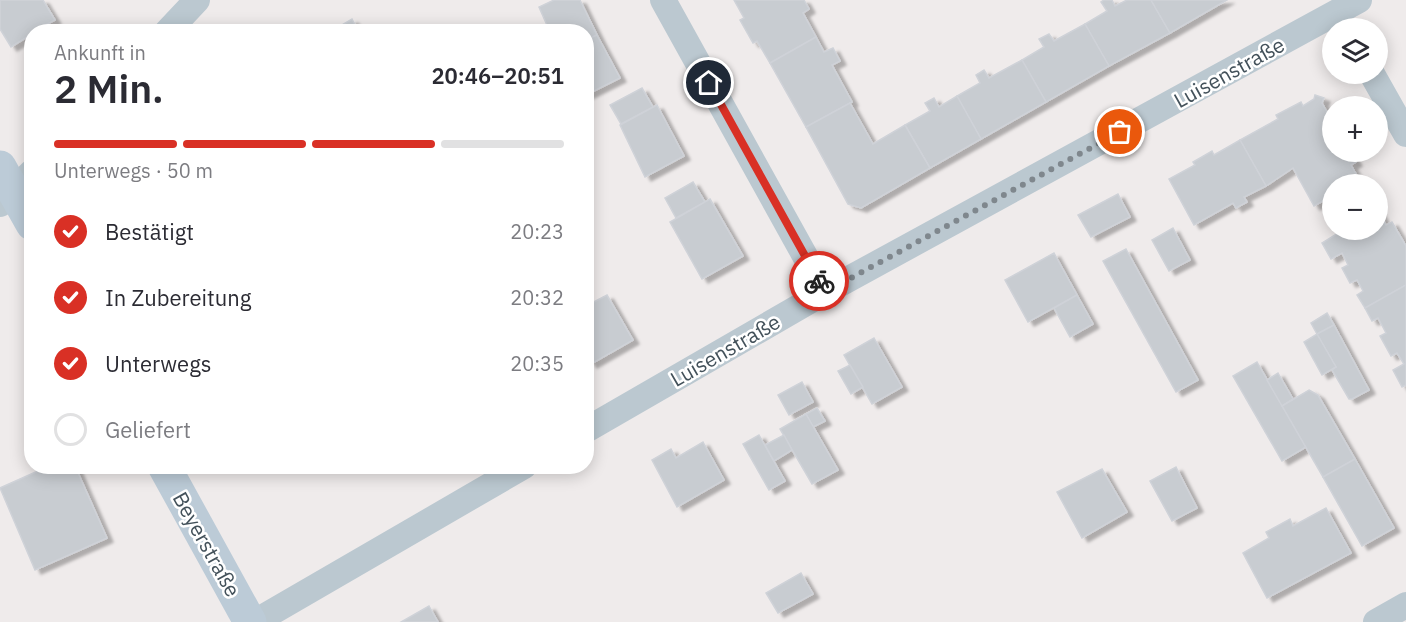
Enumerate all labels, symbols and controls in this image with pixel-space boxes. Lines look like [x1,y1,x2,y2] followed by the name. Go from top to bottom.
[1322,18,1388,240] map controls
[1322,18,1388,84] button: layers
[1169,30,1289,114] street label: Luisenstraße
[54,39,146,66] text: Ankunft in
[683,57,734,108] pin
[431,61,564,90] text: 20:46–20:51
[54,63,164,114] text: 2 Min.
[692,66,725,99] icon: home
[1322,96,1388,162] button: +
[1094,106,1145,157] pin
[1103,115,1136,148] icon: bag
[54,157,213,184] text: Unterwegs · 50 m
[1322,174,1388,240] button: −
[54,215,87,248] icon: check
[105,217,194,246] text: Bestätigt
[510,218,564,245] text: 20:23
[789,251,849,311] courier
[803,265,836,298] icon: bike
[54,281,87,314] icon: check
[105,283,251,312] text: In Zubereitung
[510,284,564,311] text: 20:32
[665,307,785,393] street label: Luisenstraße
[54,347,87,380] icon: check
[105,349,212,378] text: Unterwegs
[510,350,564,377] text: 20:35
[105,415,191,444] text: Geliefert
[167,486,247,602] street label: Beyerstraße

